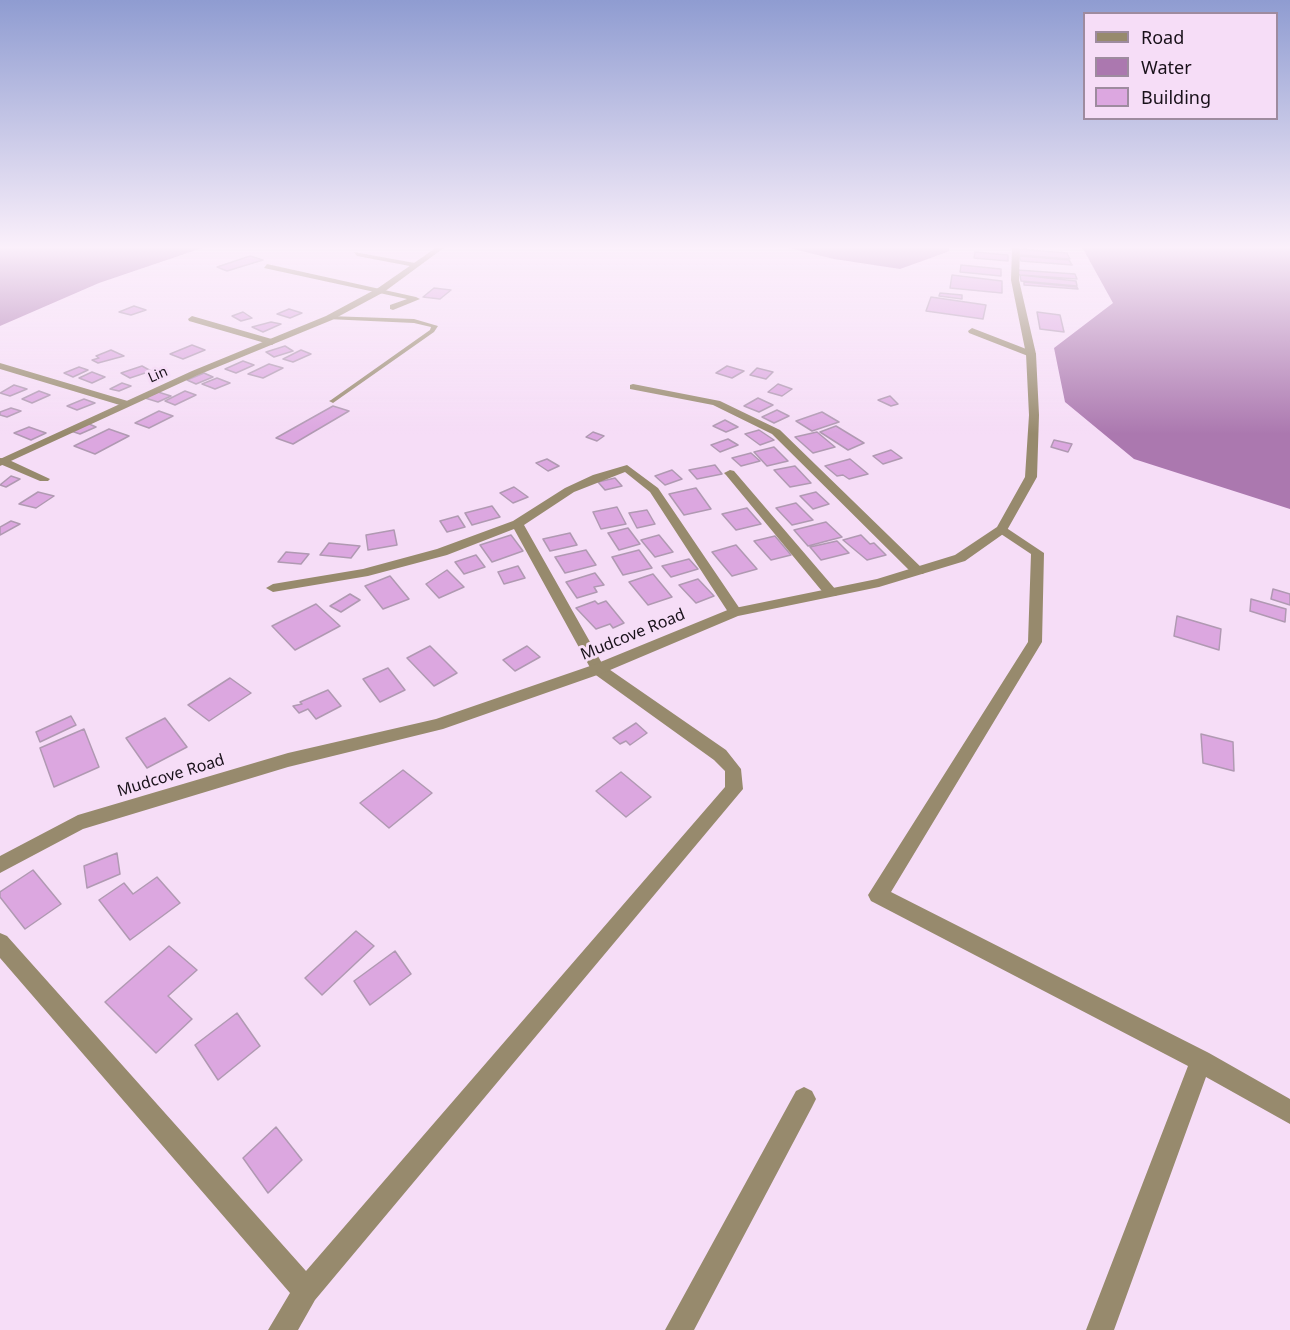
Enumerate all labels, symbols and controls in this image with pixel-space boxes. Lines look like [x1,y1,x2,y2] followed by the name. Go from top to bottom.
[1083,12,1278,120] legend
[1141,25,1184,49] text: Road
[1141,55,1192,79] text: Water
[1141,85,1211,109] text: Building
[146,363,170,387] street label: Lin
[578,605,688,665] street label: Mudcove Road
[115,751,227,801] street label: Mudcove Road

